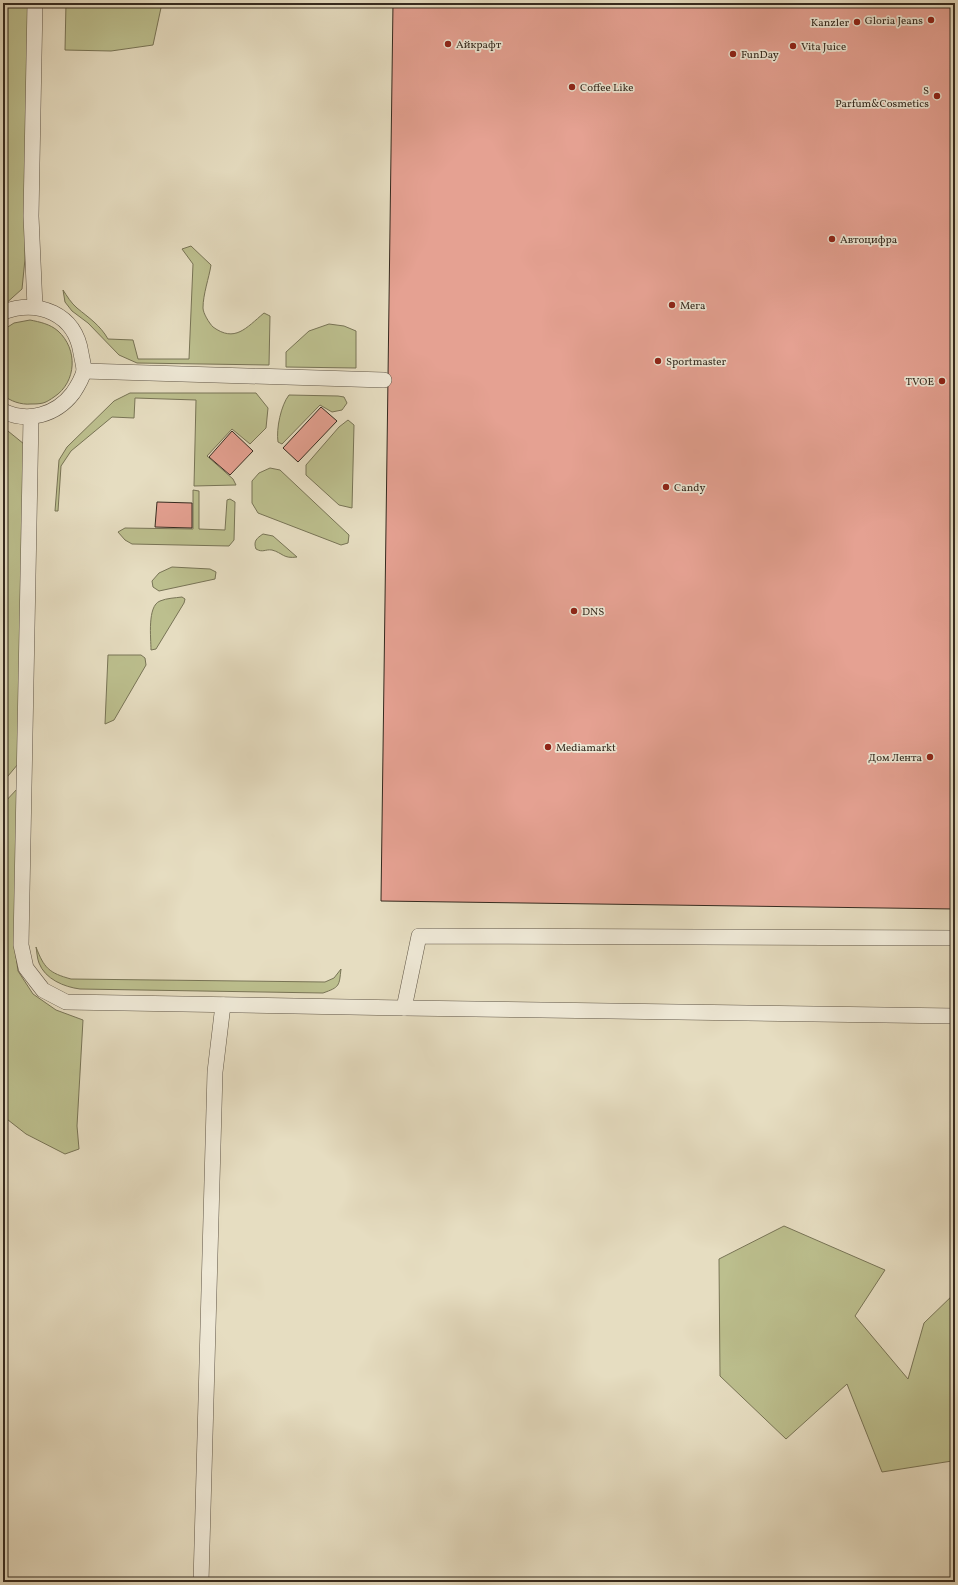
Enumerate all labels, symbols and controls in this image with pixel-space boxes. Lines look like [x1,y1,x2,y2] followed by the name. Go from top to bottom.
[865,14,923,29] place label: Gloria Jeans
[926,15,936,25] marker: Gloria Jeans
[811,16,849,31] place label: Kanzler
[852,17,862,27] marker: Kanzler
[456,38,502,53] place label: Айкрафт
[443,39,453,49] marker: Айкрафт
[801,40,846,55] place label: Vita Juice
[788,41,798,51] marker: Vita Juice
[741,48,779,63] place label: FunDay
[728,49,738,59] marker: FunDay
[580,81,634,96] place label: Coffee Like
[567,82,577,92] marker: Coffee Like
[835,84,929,112] place label: S Parfum&Cosmetics
[932,91,942,101] marker: S Parfum&Cosmetics
[840,233,898,248] place label: Автоцифра
[827,234,837,244] marker: Автоцифра
[680,299,706,314] place label: Мега
[667,300,677,310] marker: Мега
[666,355,727,370] place label: Sportmaster
[653,356,663,366] marker: Sportmaster
[906,375,934,390] place label: TVOE
[937,376,947,386] marker: TVOE
[674,481,705,496] place label: Candy
[661,482,671,492] marker: Candy
[582,605,604,620] place label: DNS
[569,606,579,616] marker: DNS
[556,741,616,756] place label: Mediamarkt
[543,742,553,752] marker: Mediamarkt
[868,751,923,766] place label: Дом Лента
[925,752,935,762] marker: Дом Лента

